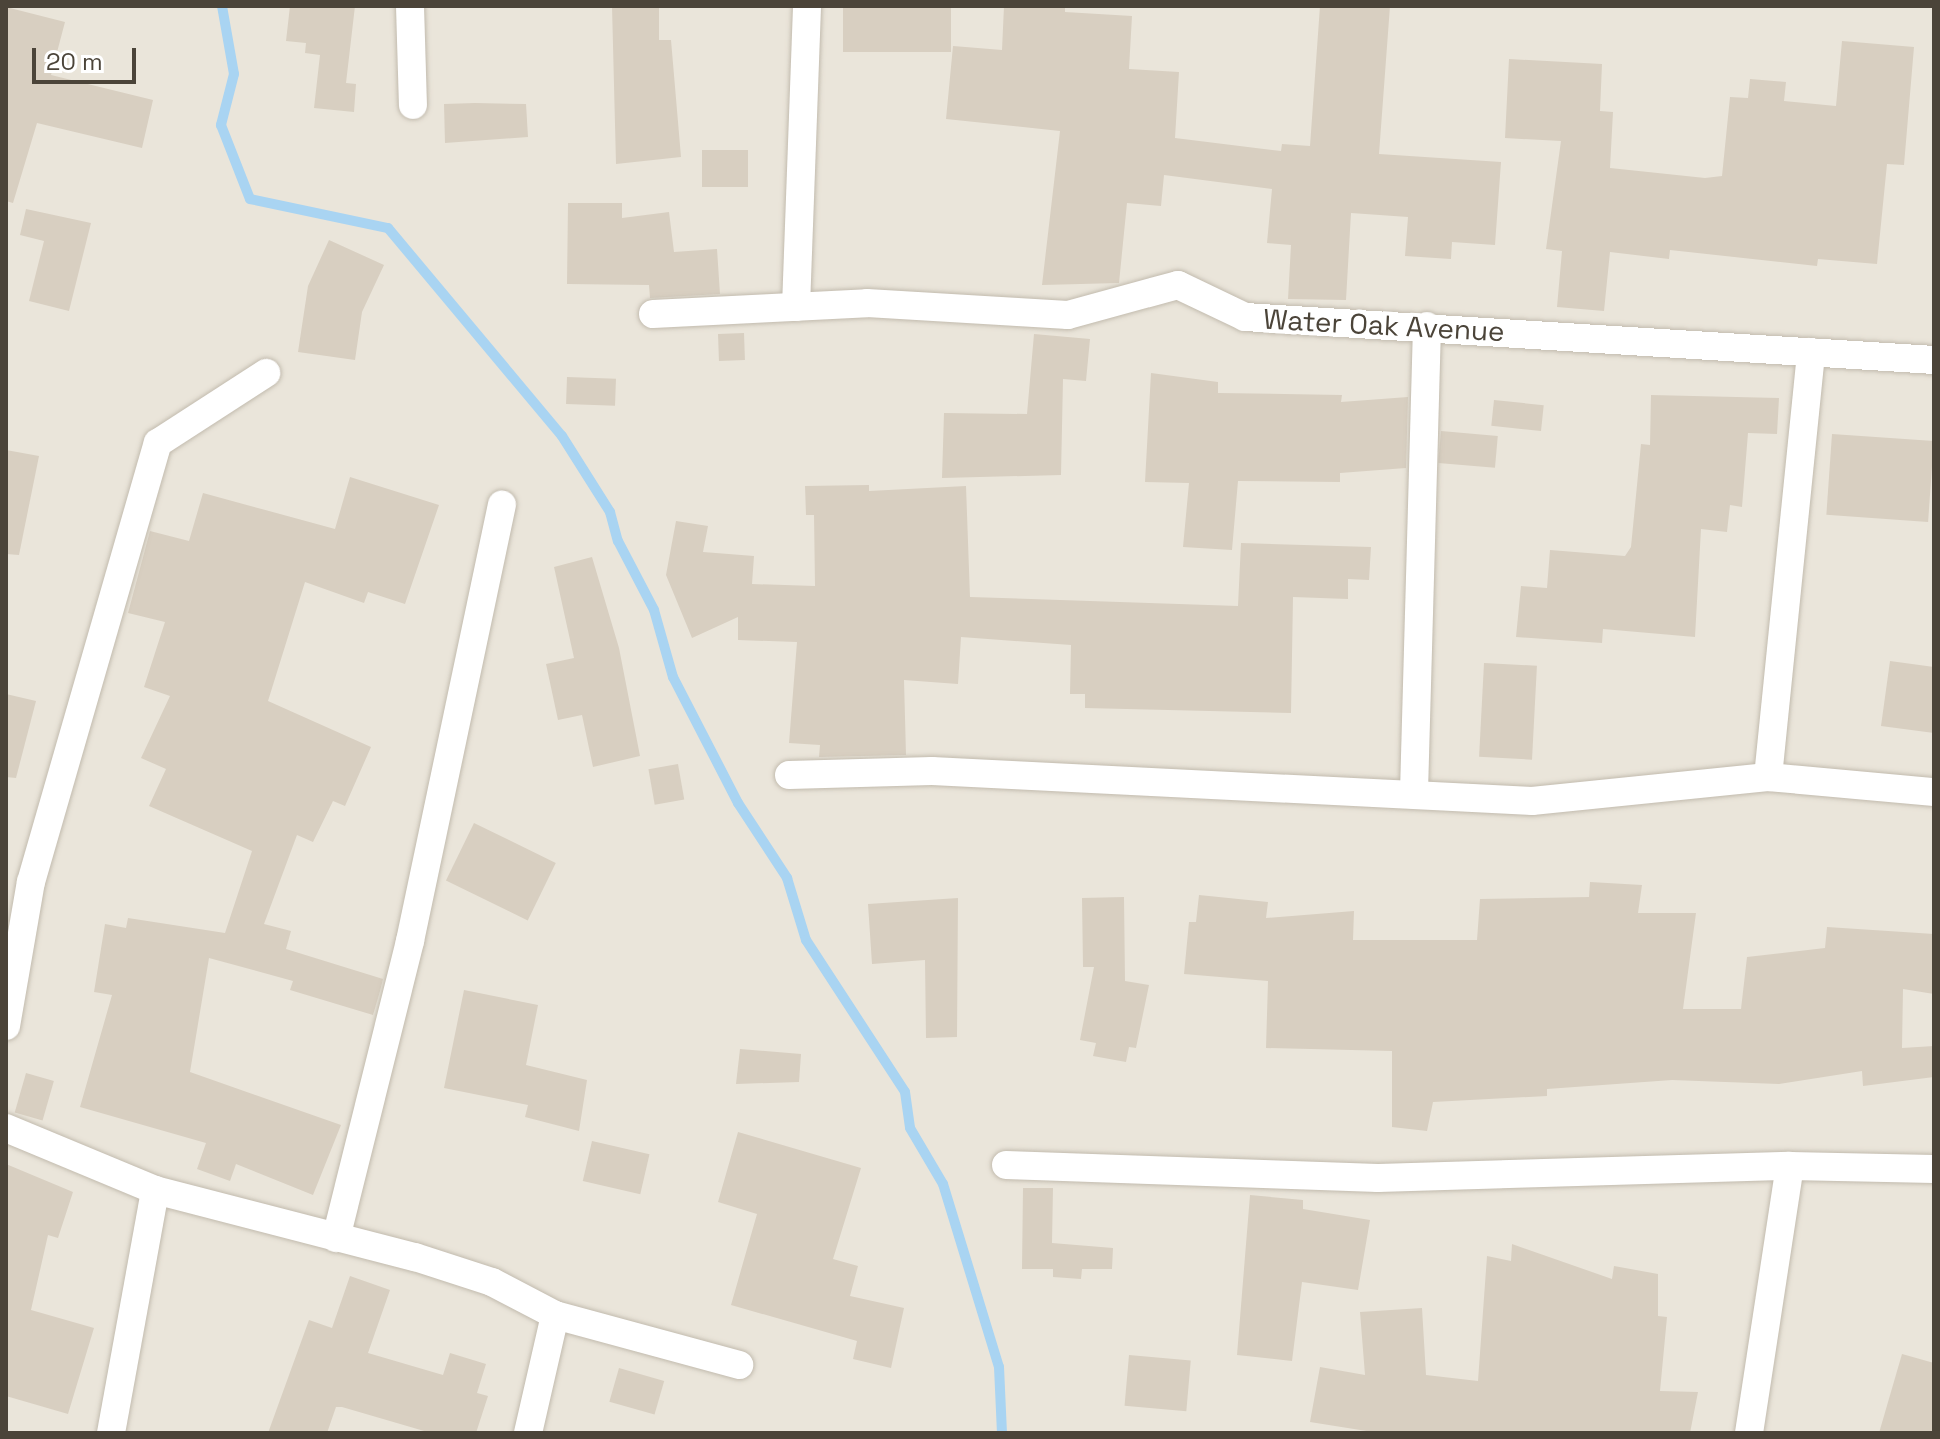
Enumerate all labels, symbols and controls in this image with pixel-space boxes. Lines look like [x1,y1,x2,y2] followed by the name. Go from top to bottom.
[36,32,140,82] scale bar
[46,46,103,77] text: 20 m
[1262,302,1506,348] street label: Water Oak Avenue

